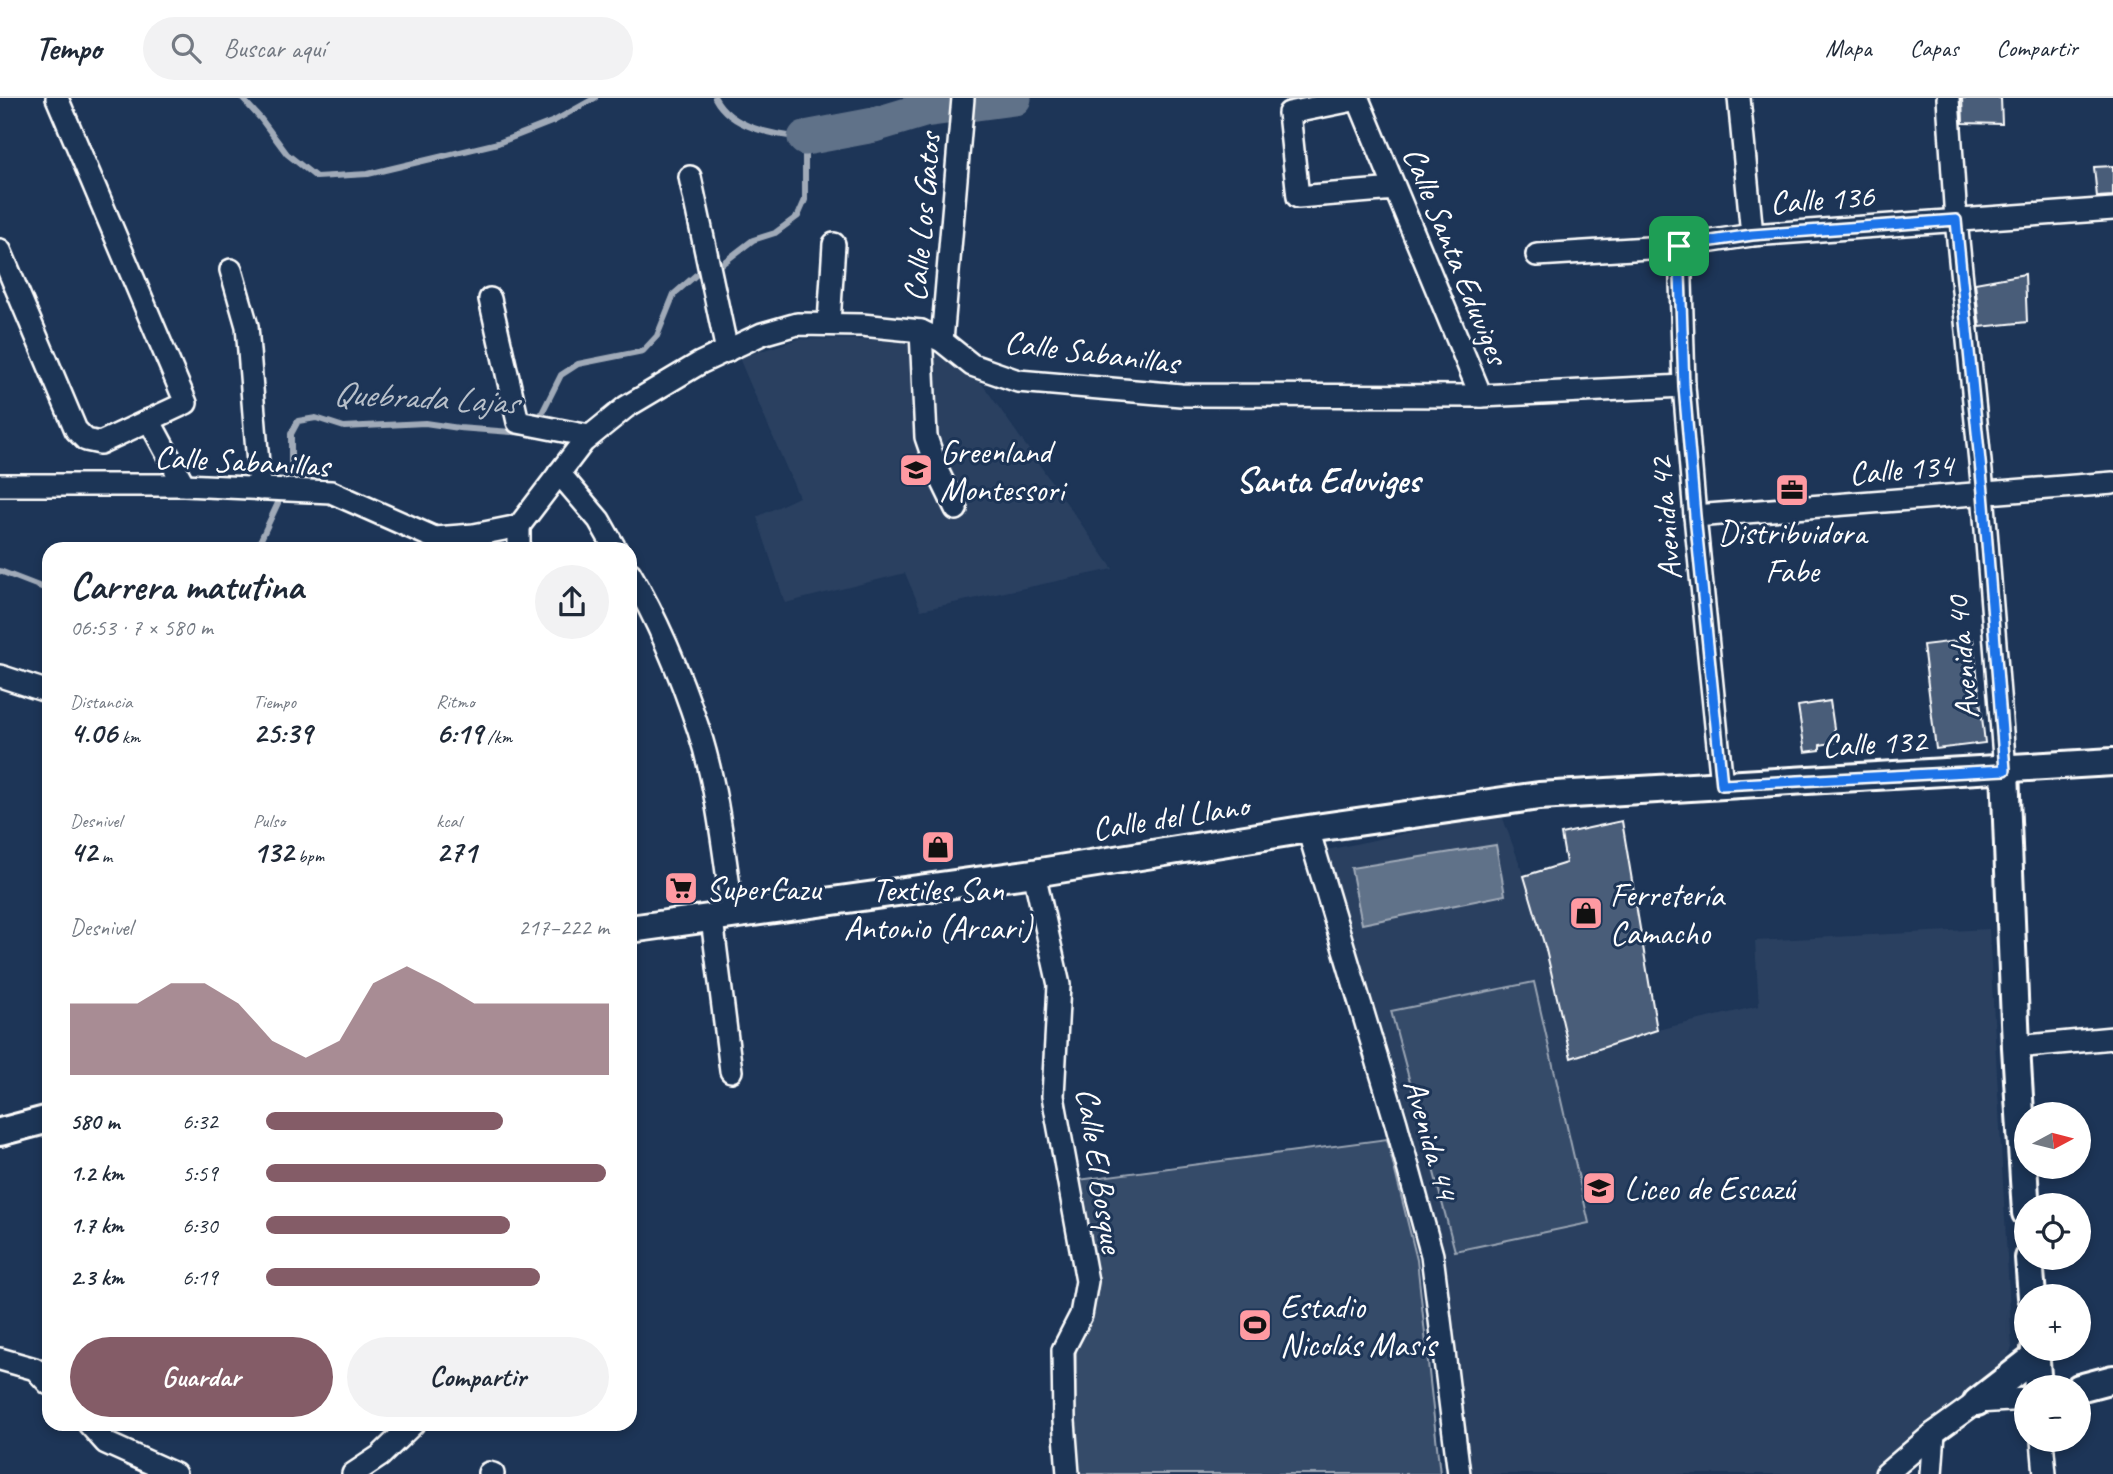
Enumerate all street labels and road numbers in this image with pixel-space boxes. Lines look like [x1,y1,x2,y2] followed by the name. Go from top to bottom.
[894,128,951,303] street label: Calle Los Gatos
[1393,140,1520,373] street label: Calle Santa Eduviges
[1769,174,1877,224] street label: Calle 136
[1002,320,1184,384] street label: Calle Sabanillas
[153,435,333,487] street label: Calle Sabanillas
[1847,443,1958,494] street label: Calle 134
[1638,453,1691,582] street label: Avenida 42
[1936,593,1988,721] street label: Avenida 40
[1821,719,1930,767] street label: Calle 132
[1089,783,1255,850] street label: Calle del Llano
[1394,1074,1469,1207] street label: Avenida 44
[1066,1085,1134,1258] street label: Calle El Bosque

